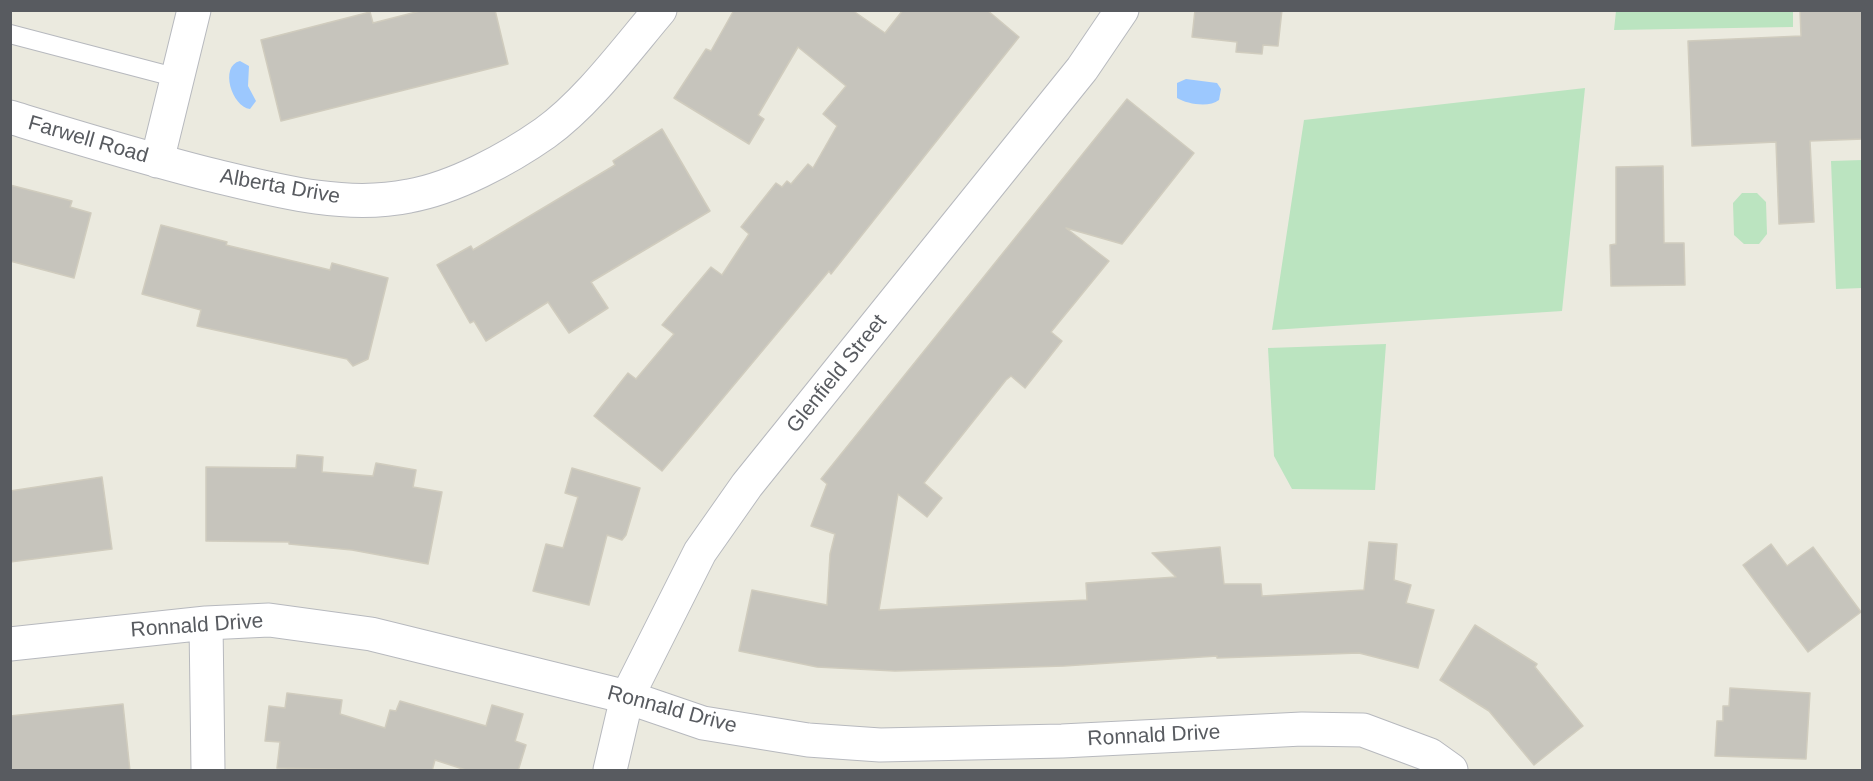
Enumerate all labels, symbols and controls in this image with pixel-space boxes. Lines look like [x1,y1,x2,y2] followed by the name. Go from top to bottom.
[25,111,151,169] street label: Farwell Road
[218,164,342,210] street label: Alberta Drive
[782,310,892,438] street label: Glenfield Street
[130,609,264,643] street label: Ronnald Drive
[604,681,740,739] street label: Ronnald Drive
[1087,720,1221,752] street label: Ronnald Drive

